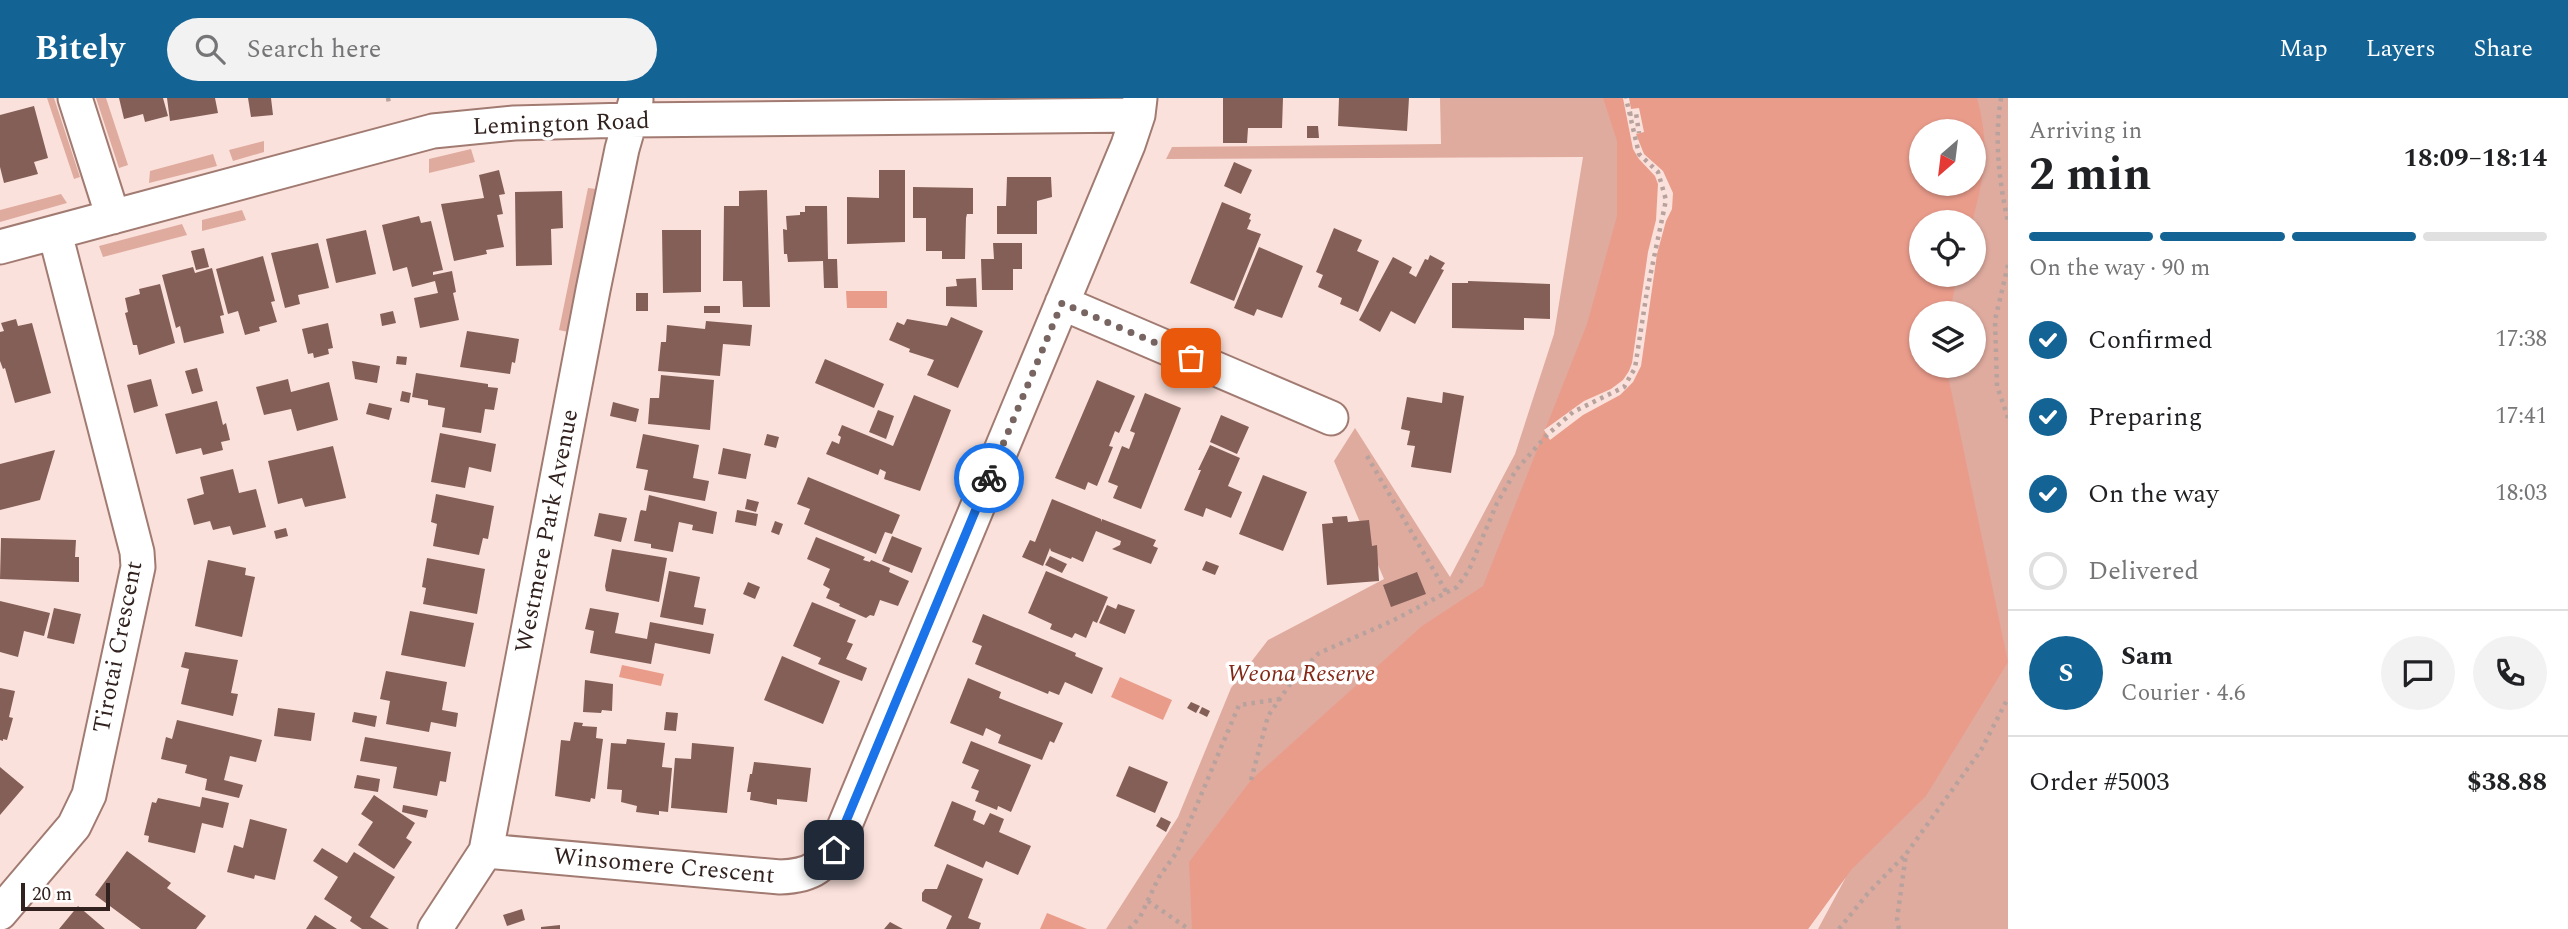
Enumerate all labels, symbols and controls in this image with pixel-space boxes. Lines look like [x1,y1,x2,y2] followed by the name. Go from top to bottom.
[167,18,657,81] search box
[35,24,125,74] text: Bitely
[247,29,381,69] text: Search here
[191,30,229,68] icon: search
[2279,31,2328,67] text: Map
[2366,31,2436,67] text: Layers
[2474,31,2533,67] text: Share
[472,103,650,145] street label: Lemington Road
[2029,114,2142,149] text: Arriving in
[1909,119,1986,196] north arrow
[1909,119,1986,378] map controls
[2403,138,2547,178] text: 18:09–18:14
[2029,140,2151,210] text: 2 min
[1909,210,1986,287] button: locate
[2029,251,2210,286] text: On the way · 90 m
[1909,301,1986,378] button: layers
[2088,320,2213,360] text: Confirmed
[2029,321,2067,359] icon: check
[2495,322,2547,357] text: 17:38
[1161,328,1221,388] pin
[1172,339,1210,377] icon: bag
[2088,397,2202,437] text: Preparing
[2029,398,2067,436] icon: check
[2495,399,2547,434] text: 17:41
[506,406,588,656] street label: Westmere Park Avenue
[954,443,1024,513] courier
[970,459,1008,497] icon: bike
[2088,474,2219,514] text: On the way
[2029,475,2067,513] icon: check
[2495,476,2547,511] text: 18:03
[2088,551,2199,591] text: Delivered
[84,558,152,736] street label: Tirotai Crescent
[2121,636,2173,676] text: Sam
[2381,636,2455,710] button: chat
[2473,636,2547,710] button: phone
[2059,653,2073,693] text: S
[1227,656,1375,692] park label: Weona Reserve
[2121,676,2246,711] text: Courier · 4.6
[2029,762,2169,802] text: Order #5003
[2467,762,2547,802] text: $38.88
[804,820,864,880] pin
[815,831,853,869] icon: home
[552,838,776,894] street label: Winsomere Crescent
[21,880,110,912] scale bar
[32,880,72,909] text: 20 m

